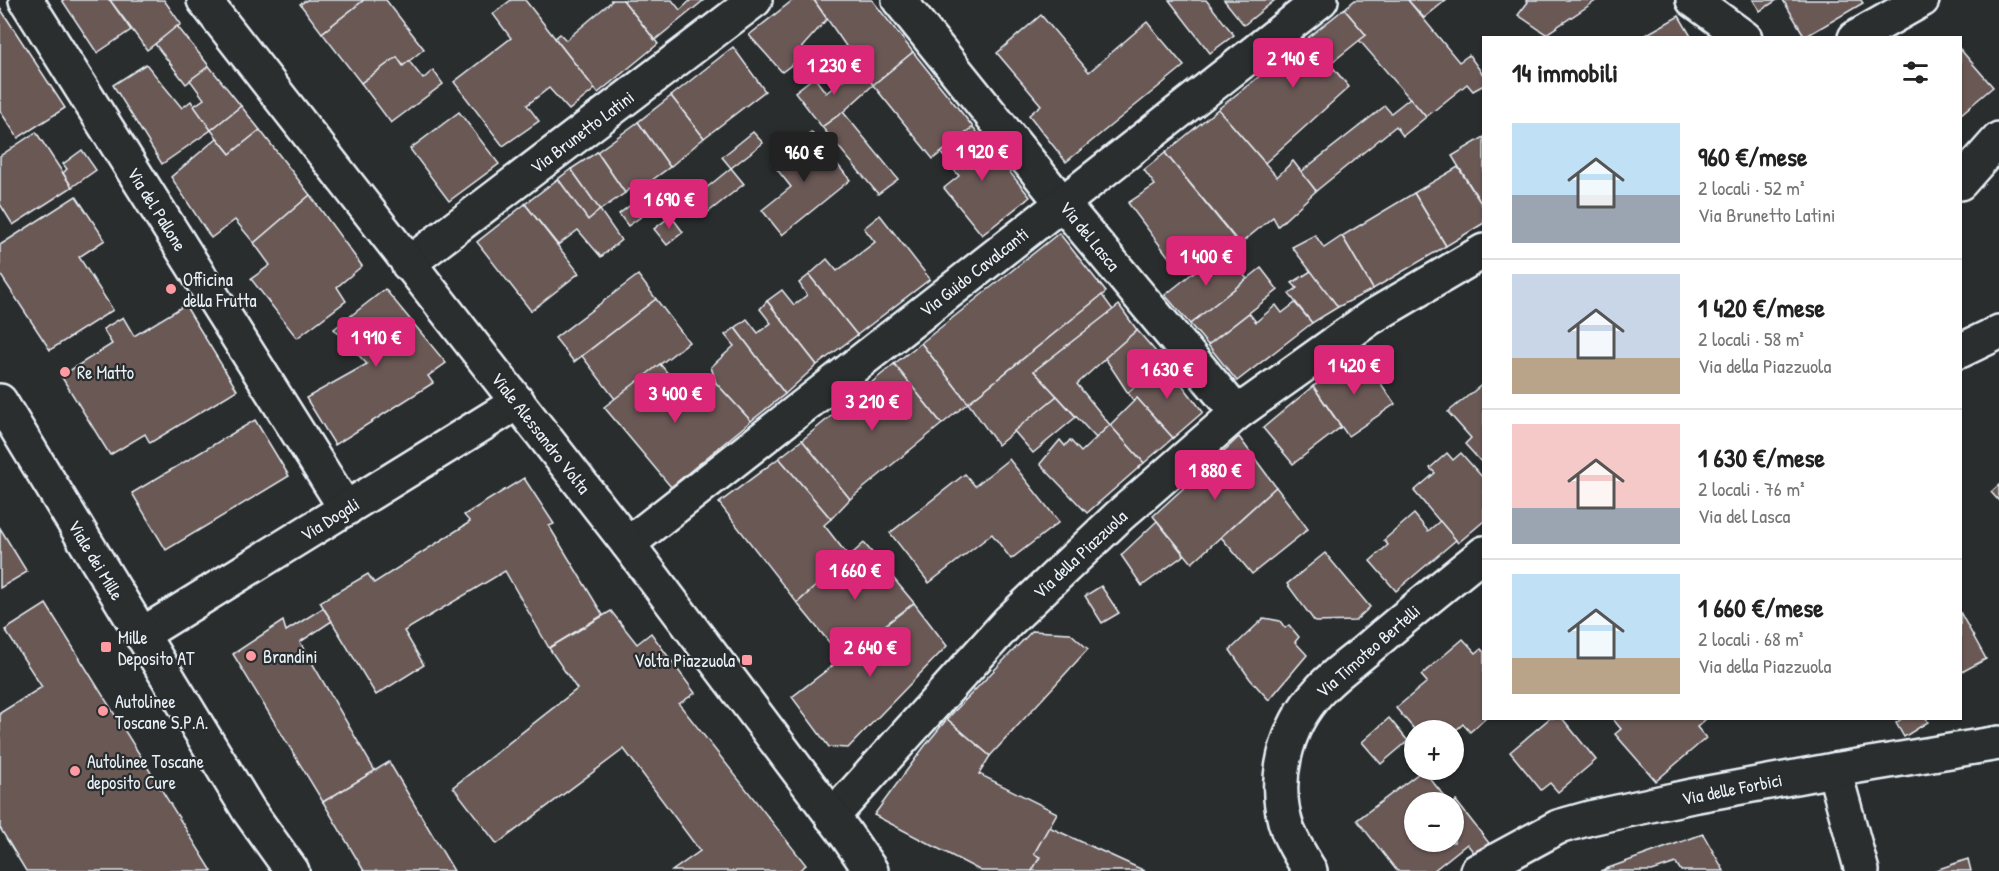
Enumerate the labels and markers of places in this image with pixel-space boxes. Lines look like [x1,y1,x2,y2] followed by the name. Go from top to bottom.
[1238,38,1348,89] pin: 2 140 €
[779,45,889,96] pin: 1 230 €
[927,131,1037,182] pin: 1 920 €
[762,132,846,183] pin: 960 €
[614,179,724,230] pin: 1 690 €
[1151,236,1261,287] pin: 1 400 €
[183,267,256,313] place label: Officina della Frutta
[164,282,178,296] marker: Officina della Frutta
[321,317,431,368] pin: 1 910 €
[1299,345,1409,396] pin: 1 420 €
[1112,349,1222,400] pin: 1 630 €
[77,360,134,385] place label: Re Matto
[58,365,72,379] marker: Re Matto
[620,373,730,424] pin: 3 400 €
[817,381,927,432] pin: 3 210 €
[1160,450,1270,501] pin: 1 880 €
[800,550,910,601] pin: 1 660 €
[118,625,195,671] place label: Mille Deposito AT
[815,627,925,678] pin: 2 640 €
[99,640,113,654] marker: Mille Deposito AT
[263,644,317,669] place label: Brandini
[634,648,735,673] place label: Volta Piazzuola
[244,649,258,663] marker: Brandini
[740,653,754,667] marker: Volta Piazzuola
[115,689,208,735] place label: Autolinee Toscane S.P.A.
[96,704,110,718] marker: Autolinee Toscane S.P.A.
[87,749,204,795] place label: Autolinee Toscane deposito Cure
[68,764,82,778] marker: Autolinee Toscane deposito Cure

